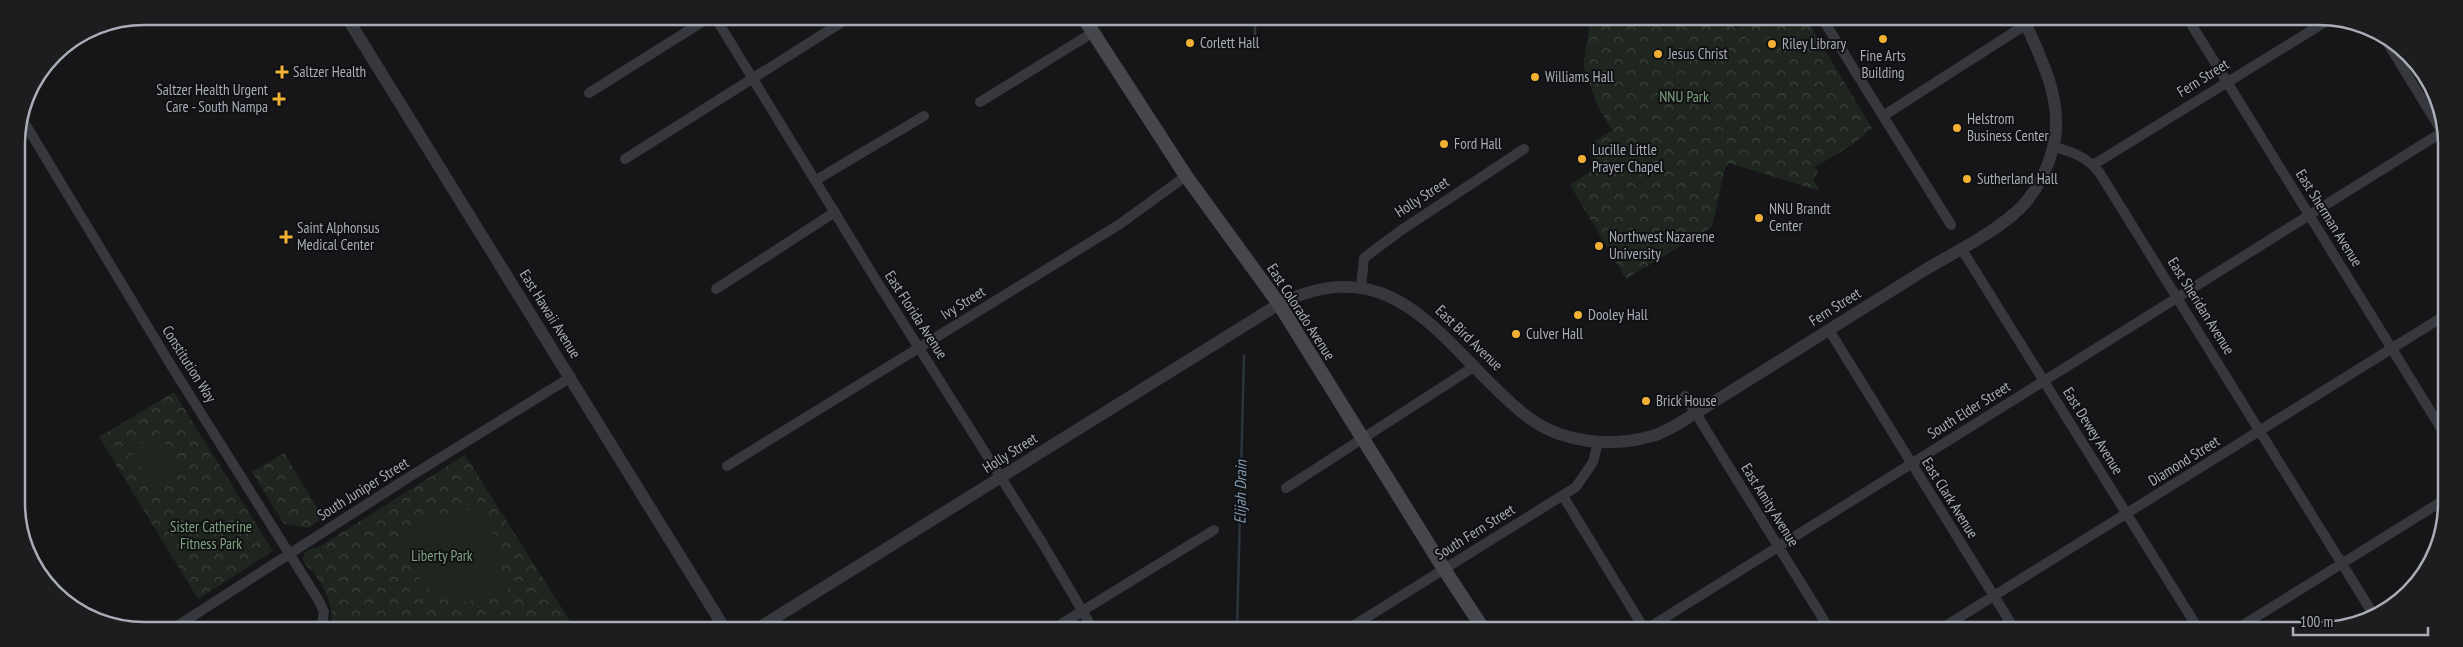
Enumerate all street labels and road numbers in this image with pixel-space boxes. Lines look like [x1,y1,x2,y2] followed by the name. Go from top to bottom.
[2173,54,2232,101] street label: Fern Street
[2292,166,2367,270] street label: East Sherman Avenue
[1391,172,1452,221] street label: Holly Street
[2164,254,2239,358] street label: East Sheridan Avenue
[1263,260,1340,364] street label: East Colorado Avenue
[516,266,585,362] street label: East Hawaii Avenue
[881,267,952,362] street label: East Florida Avenue
[937,282,989,324] street label: Ivy Street
[1805,283,1864,330] street label: Fern Street
[1432,301,1507,375] street label: East Bird Avenue
[158,322,221,406] street label: Constitution Way
[1924,377,2014,443] street label: South Elder Street
[2059,384,2128,478] street label: East Dewey Avenue
[979,428,1041,477] street label: Holly Street
[2144,431,2223,490] street label: Diamond Street
[313,453,412,524] street label: South Juniper Street
[1918,454,1983,542] street label: East Clark Avenue
[1737,460,1804,550] street label: East Amity Avenue
[1431,500,1518,564] street label: South Fern Street

